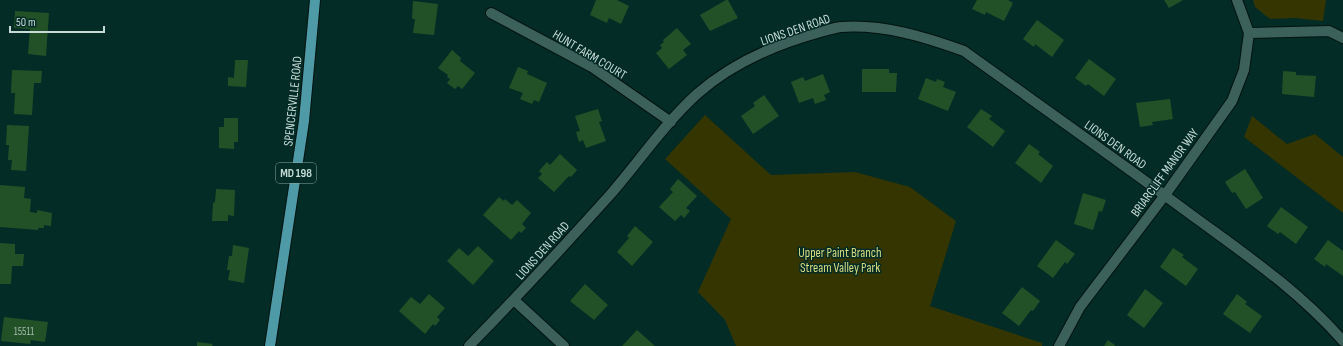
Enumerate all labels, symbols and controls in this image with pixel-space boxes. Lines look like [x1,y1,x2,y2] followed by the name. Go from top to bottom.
[10,8,104,34] scale bar
[758,11,832,49] street label: LIONS DEN ROAD
[16,15,36,30] text: 50 m
[550,27,629,83] street label: HUNT FARM COURT
[280,55,306,147] street label: SPENCERVILLE ROAD
[1081,117,1150,173] street label: LIONS DEN ROAD
[1127,125,1202,220] street label: BRIARCLIFF MANOR WAY
[276,163,316,183] road number: MD 198
[512,218,573,283] street label: LIONS DEN ROAD
[798,245,882,276] park label: Upper Paint Branch Stream Valley Park
[14,325,34,338] house number: 15511

